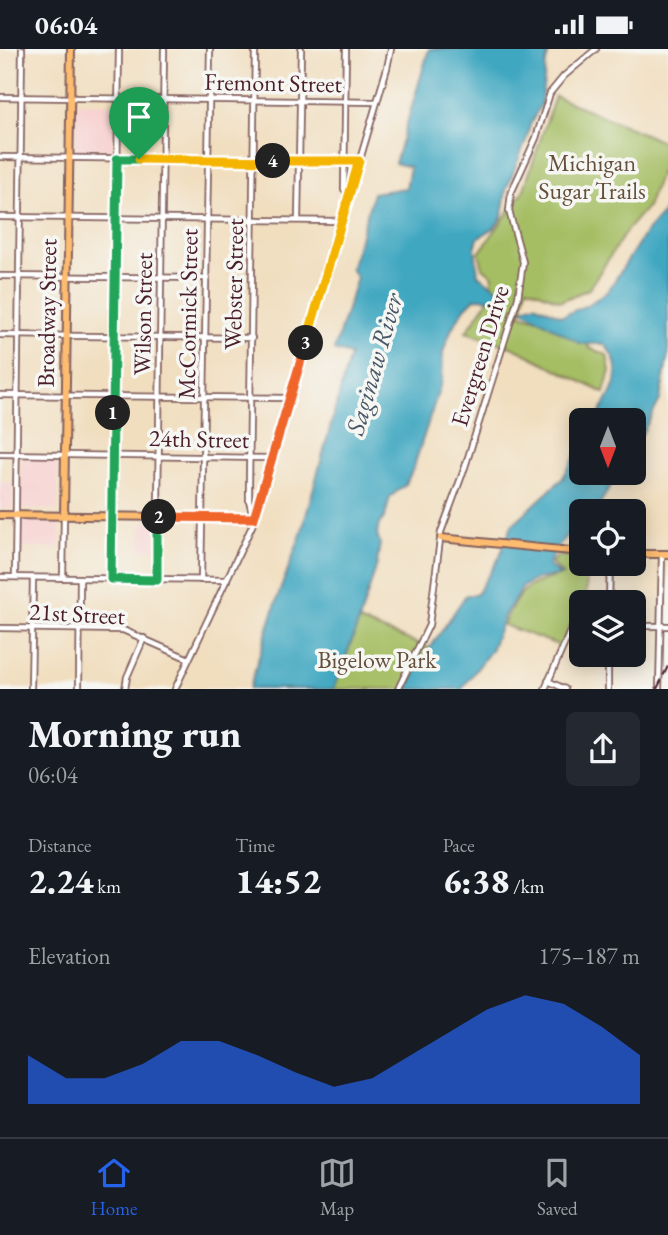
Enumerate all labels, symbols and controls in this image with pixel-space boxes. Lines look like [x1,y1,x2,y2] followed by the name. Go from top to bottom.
[35,8,97,42] text: 06:04
[204,66,343,99] street label: Fremont Street
[109,87,169,159] pin
[120,98,158,136] icon: arrive
[256,143,290,179] pin: 4
[538,147,646,206] park label: Michigan Sugar Trails
[267,148,278,173] text: 4
[217,218,250,350] street label: Webster Street
[171,228,204,400] street label: McCormick Street
[30,238,63,388] street label: Broadway Street
[126,252,159,376] street label: Wilson Street
[443,282,516,430] street label: Evergreen Drive
[337,288,411,440] water label: Saginaw River
[288,325,324,361] pin: 3
[300,330,311,355] text: 3
[96,395,130,431] pin: 1
[107,400,118,425] text: 1
[569,408,646,485] north arrow
[569,408,646,667] map controls
[149,422,250,455] street label: 24th Street
[142,499,176,535] pin: 2
[569,499,646,576] button: locate
[153,504,164,529] text: 2
[569,590,646,667] button: layers
[28,596,126,632] street label: 21st Street
[317,644,437,675] park label: Bigelow Park
[28,709,241,758] text: Morning run
[566,712,640,786] button: share
[28,760,78,790] text: 06:04
[28,833,91,858] text: Distance
[235,833,275,858] text: Time
[443,833,475,858] text: Pace
[28,858,94,903] text: 2.24
[235,858,321,903] text: 14:52
[443,858,509,903] text: 6:38
[94,874,121,899] text: km
[509,874,545,899] text: /km
[28,941,111,971] text: Elevation
[539,941,640,971] text: 175–187 m
[90,1154,137,1221] tab: Home
[318,1154,356,1221] tab: Map
[537,1154,578,1221] tab: Saved

